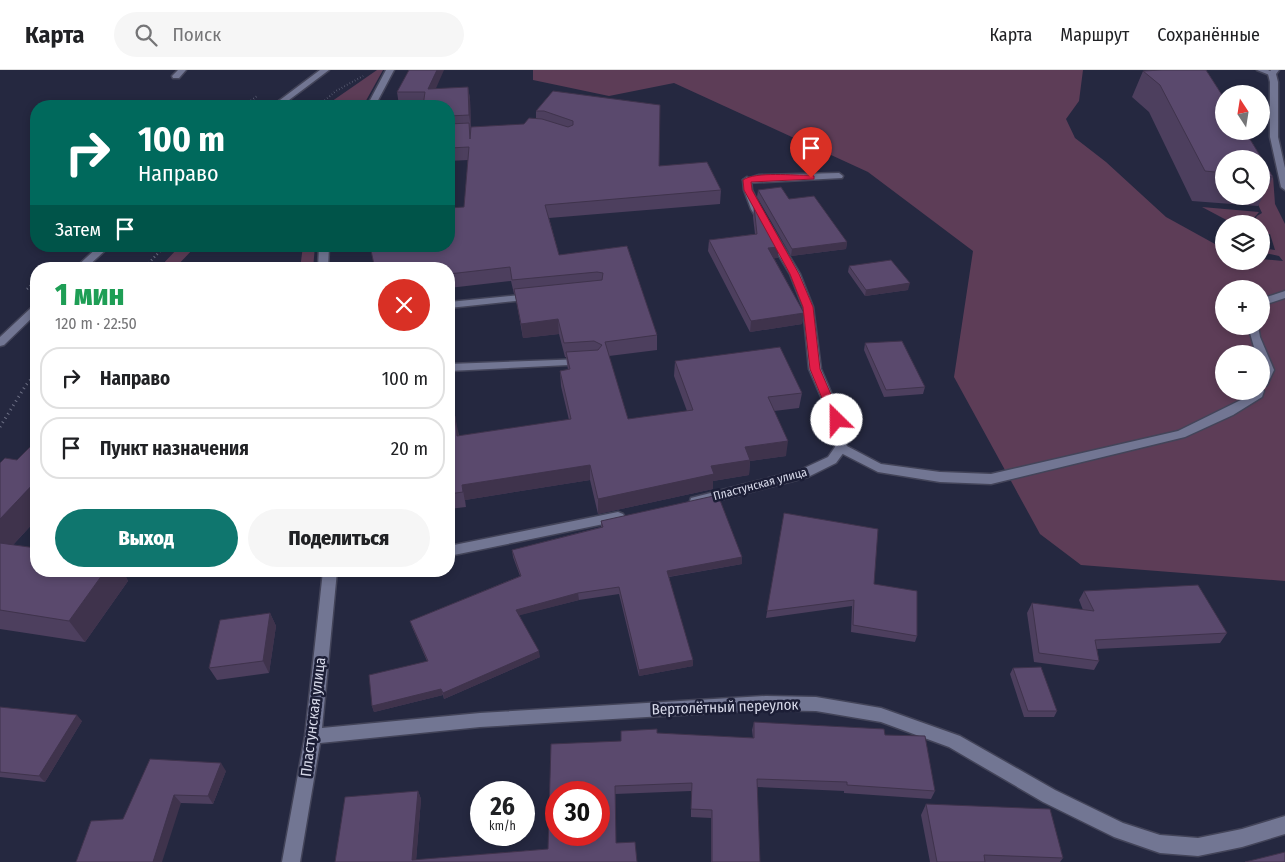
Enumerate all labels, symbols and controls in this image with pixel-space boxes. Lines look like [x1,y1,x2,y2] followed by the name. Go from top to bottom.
[114,12,464,57] search box
[25,21,84,49] text: Карта
[132,21,160,49] icon: search
[172,23,221,46] text: Поиск
[989,24,1032,46] text: Карта
[1060,24,1129,46] text: Маршрут
[1157,24,1260,46] text: Сохранённые
[1215,85,1270,140] north arrow
[1215,85,1270,400] map controls
[138,118,225,160] text: 100 m
[55,120,120,185] icon: right
[790,127,832,178] pin
[797,134,825,162] icon: arrive
[1215,150,1270,205] button: search
[138,160,219,187] text: Направо
[111,215,139,243] icon: arrive
[1215,215,1270,270] button: layers
[55,218,101,241] text: Затем
[55,277,124,313] text: 1 мин
[378,279,430,331] button: close
[1215,280,1270,335] button: +
[55,314,137,333] text: 120 m · 22:50
[1215,345,1270,400] button: −
[57,364,85,392] icon: right
[100,367,170,390] text: Направо
[382,367,428,390] text: 100 m
[810,393,862,445] position arrow
[57,434,85,462] icon: arrive
[100,437,249,460] text: Пункт назначения
[391,437,428,460] text: 20 m
[712,465,808,503] street label: Пластунская улица
[55,509,238,567] button: Выход
[248,509,430,567] button: Поделиться
[297,656,329,778] street label: Пластунская улица
[651,695,799,719] street label: Вертолётный переулок
[545,781,610,846] speed limit sign: 30
[490,792,515,822] text: 26
[489,819,516,833] text: km/h

